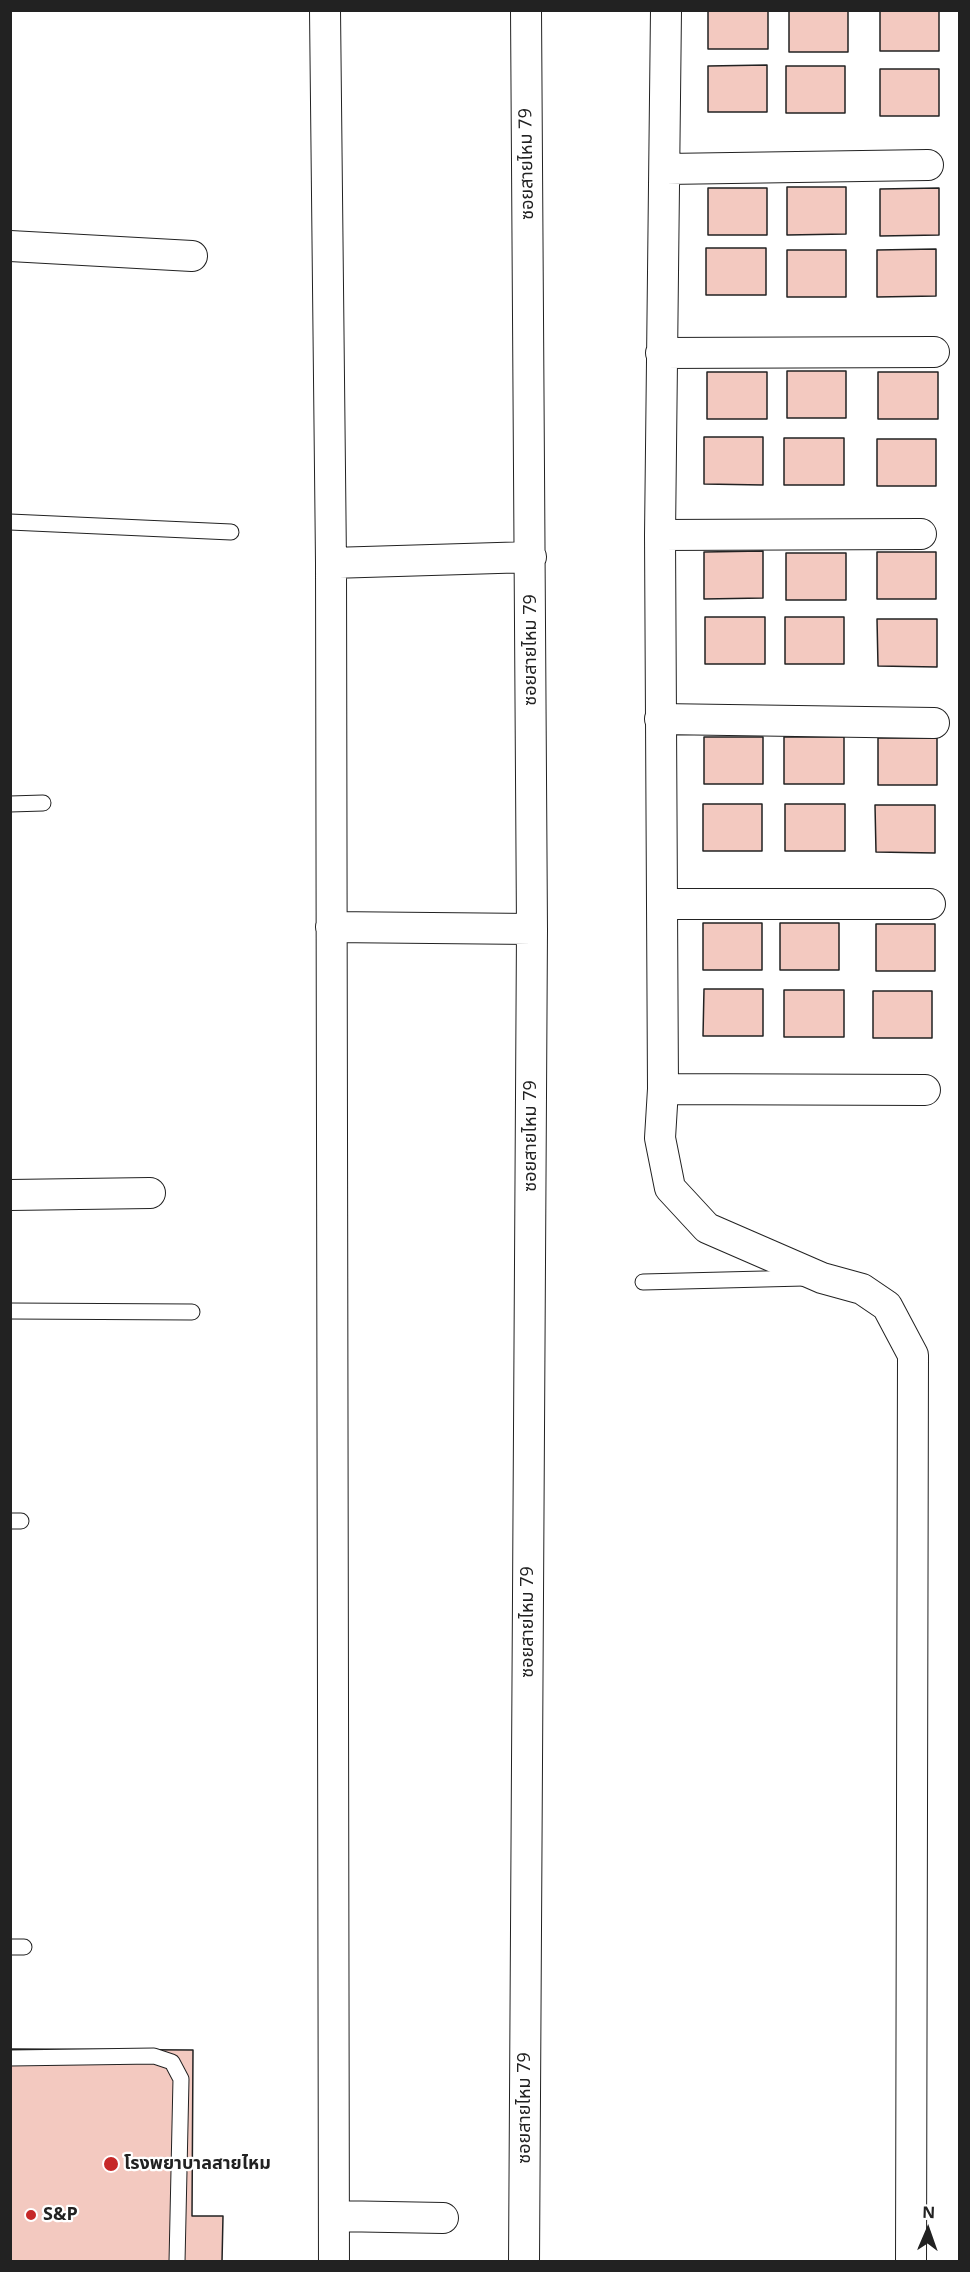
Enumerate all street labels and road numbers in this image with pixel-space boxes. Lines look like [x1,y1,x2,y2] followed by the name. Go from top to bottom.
[515,108,539,220] street label: ซอยสายไหม 79
[520,594,542,706] street label: ซอยสายไหม 79
[520,1080,542,1192] street label: ซอยสายไหม 79
[517,1566,539,1678] street label: ซอยสายไหม 79
[514,2052,536,2164] street label: ซอยสายไหม 79

